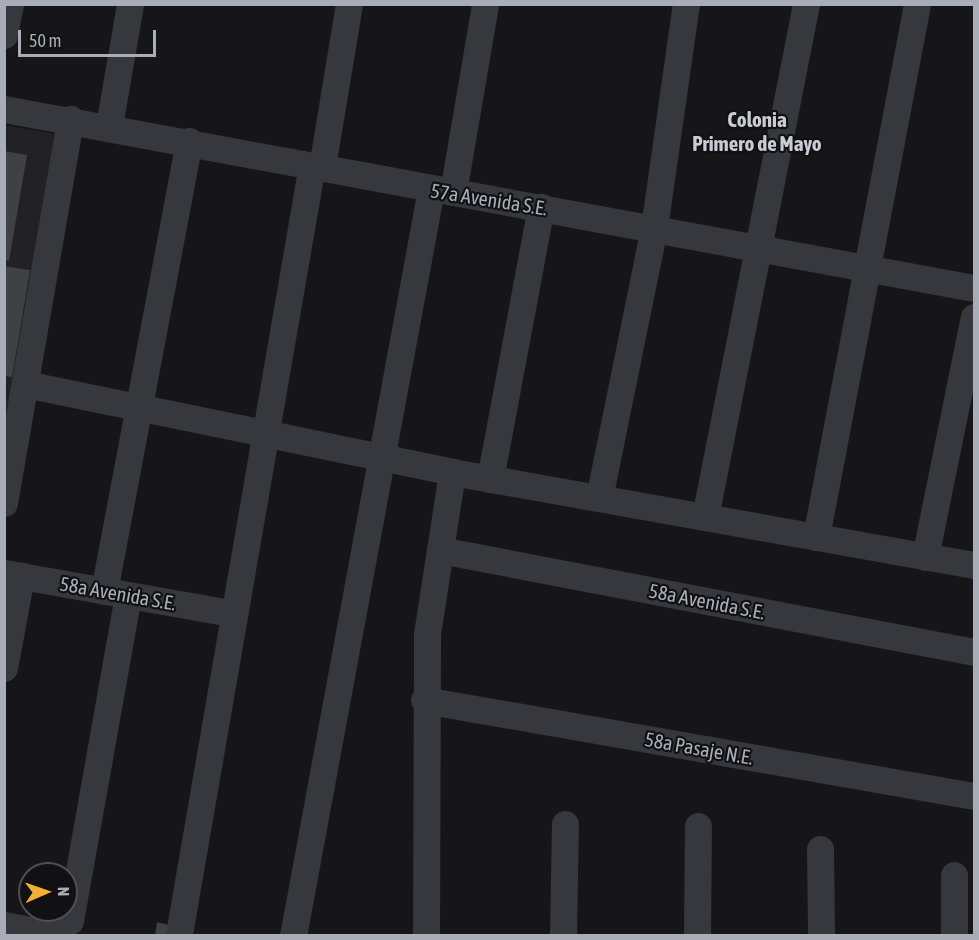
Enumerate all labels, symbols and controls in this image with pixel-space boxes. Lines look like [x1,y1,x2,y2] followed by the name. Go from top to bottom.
[21,18,159,56] scale bar
[29,30,61,51] text: 50 m
[692,106,822,156] district label: Colonia Primero de Mayo
[429,178,549,220] street label: 57a Avenida S.E.
[58,571,178,615] street label: 58a Avenida S.E.
[647,578,767,624] street label: 58a Avenida S.E.
[643,727,755,769] street label: 58a Pasaje N.E.
[18,862,78,922] north arrow
[55,886,73,896] text: N

